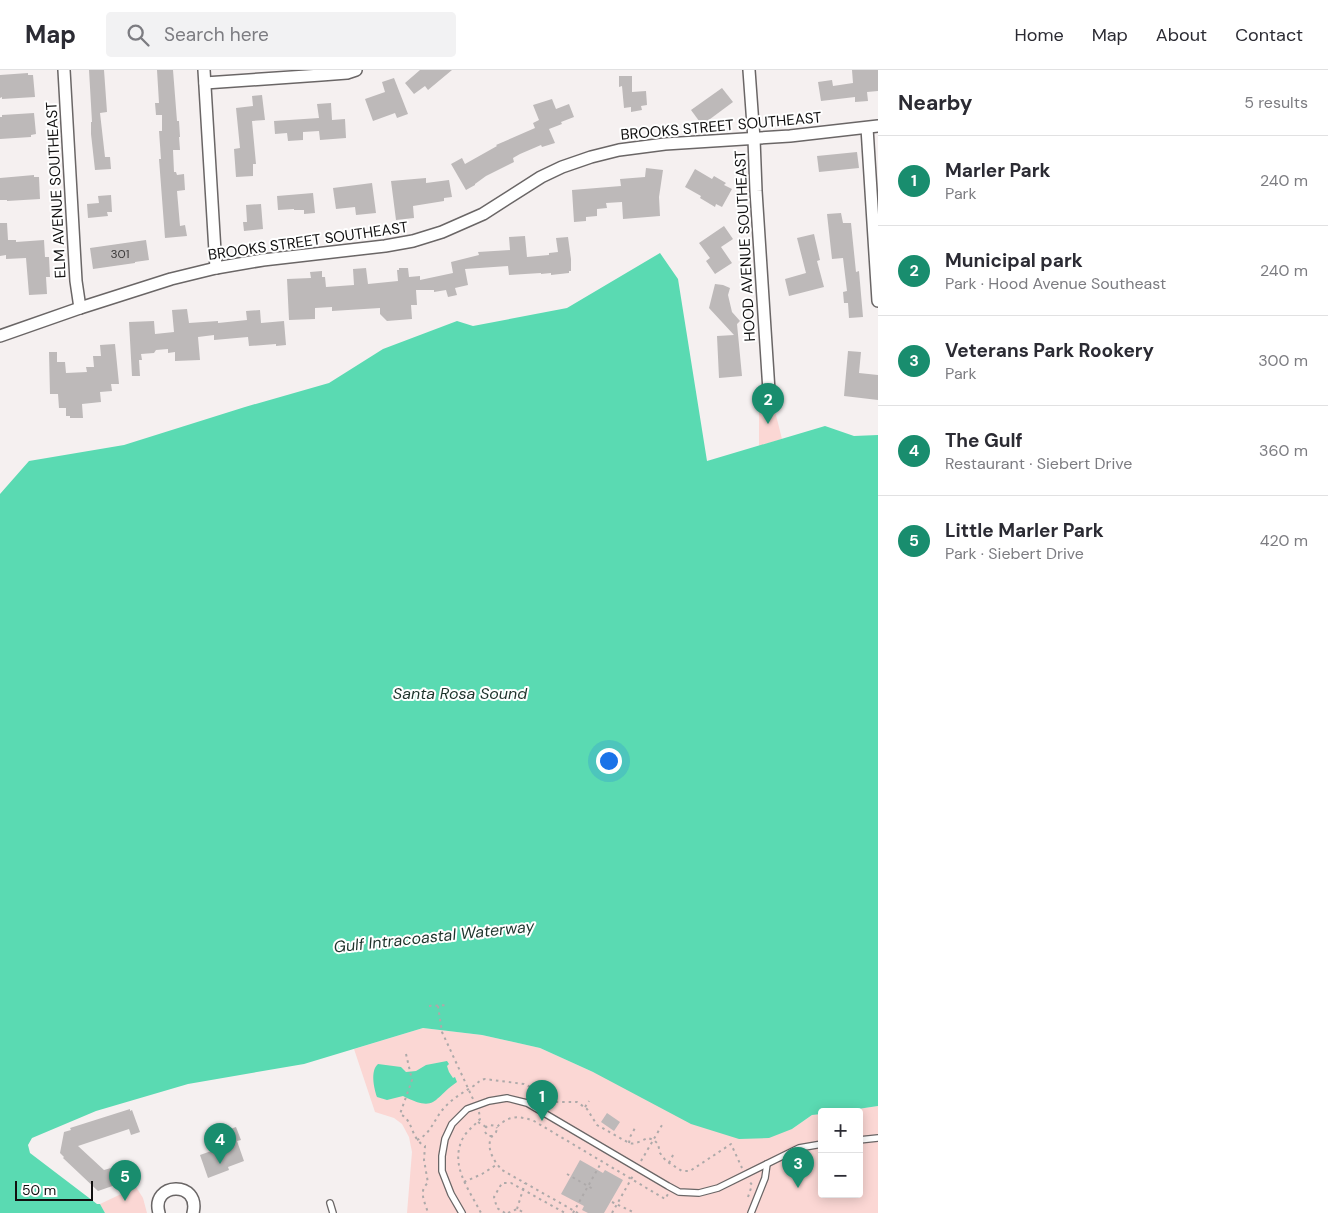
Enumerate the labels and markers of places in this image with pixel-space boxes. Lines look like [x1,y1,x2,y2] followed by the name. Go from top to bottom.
[752,383,784,424] pin: 2
[526,1080,558,1121] pin: 1
[204,1123,236,1164] pin: 4
[782,1147,814,1188] pin: 3
[109,1160,141,1201] pin: 5

